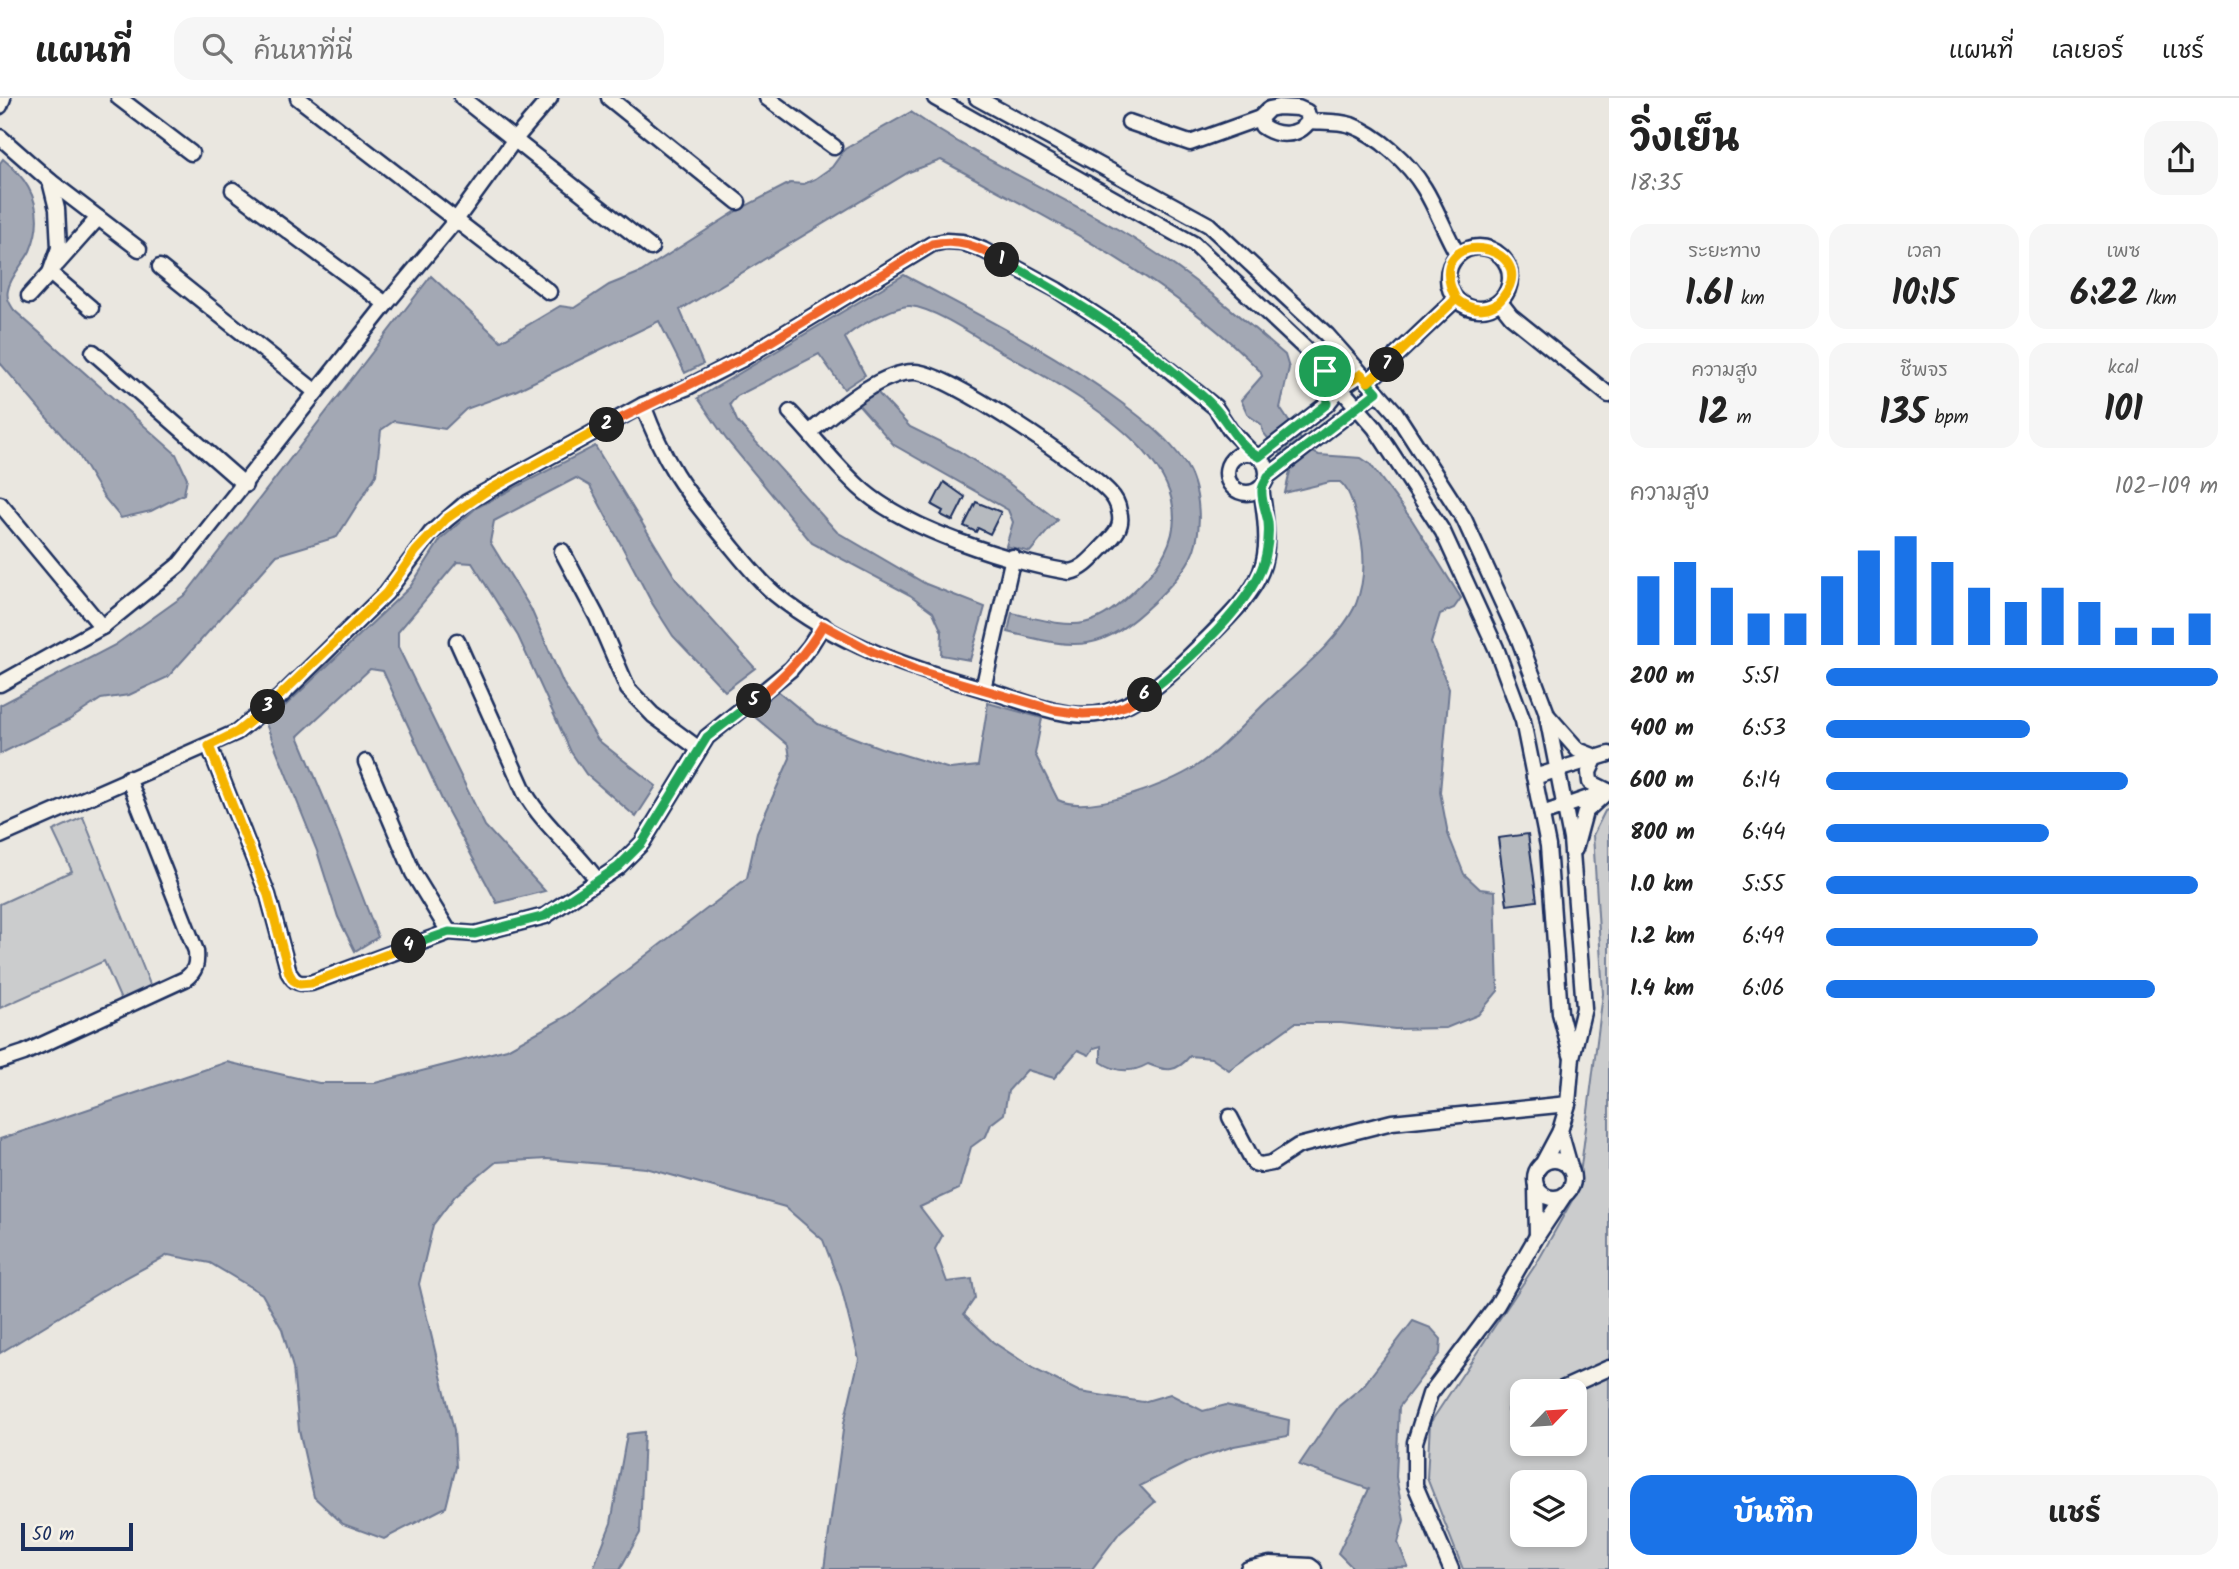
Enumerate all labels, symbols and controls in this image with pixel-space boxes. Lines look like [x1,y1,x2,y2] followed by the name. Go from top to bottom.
[174,17,664,80] search box
[35,27,132,80] text: แผนที่
[198,29,236,67] icon: search
[254,31,353,73] text: ค้นหาที่นี่
[1949,32,2014,71] text: แผนที่
[2052,32,2124,71] text: เลเยอร์
[2162,32,2204,71] text: แชร์
[1630,110,1739,170] text: วิ่งเย็น
[2144,121,2218,195] button: share
[1630,166,1682,202] text: 18:35
[1688,237,1761,267] text: ระยะทาง
[1906,237,1942,267] text: เวลา
[2106,237,2140,267] text: เพซ
[984,242,1020,278] pin: 1
[999,244,1004,274] text: 1
[1685,267,1733,323] text: 1.61
[1891,267,1957,323] text: 10:15
[2070,267,2138,323] text: 6:22
[1733,284,1765,314] text: km
[2138,284,2177,314] text: /km
[1295,341,1355,401] pin
[1370,348,1404,382] pin: 7
[1382,349,1391,379] text: 7
[1306,352,1344,390] icon: arrive
[2108,353,2139,383] text: kcal
[1692,356,1757,386] text: ความสูง
[1900,356,1948,386] text: ชีพจร
[2104,383,2143,439] text: 101
[1698,386,1729,442] text: 12
[1879,386,1927,442] text: 135
[1729,403,1752,433] text: m
[1927,403,1969,433] text: bpm
[590,408,624,442] pin: 2
[601,409,612,439] text: 2
[2114,469,2218,505] text: 102–109 m
[1630,476,1709,512] text: ความสูง
[1630,659,1695,695] text: 200 m
[1742,659,1780,695] text: 5:51
[1128,678,1162,712] pin: 6
[1139,679,1150,709] text: 6
[736,684,772,718] pin: 5
[749,685,758,715] text: 5
[250,690,286,724] pin: 3
[262,691,273,721] text: 3
[1630,711,1694,747] text: 400 m
[1742,711,1786,747] text: 6:53
[1630,763,1694,799] text: 600 m
[1742,763,1780,799] text: 6:14
[1630,815,1695,851] text: 800 m
[1742,815,1786,851] text: 6:44
[1630,867,1693,903] text: 1.0 km
[1742,867,1785,903] text: 5:55
[1630,919,1695,955] text: 1.2 km
[1742,919,1784,955] text: 6:49
[392,928,426,964] pin: 4
[403,930,414,960] text: 4
[1630,971,1694,1007] text: 1.4 km
[1742,971,1785,1007] text: 6:06
[1510,1379,1587,1456] north arrow
[1510,1379,1587,1547] map controls
[1510,1470,1587,1547] button: layers
[1630,1475,1917,1555] button: บันทึก
[1931,1475,2218,1555] button: แชร์
[21,1520,133,1552] scale bar
[32,1520,74,1550] text: 50 m

